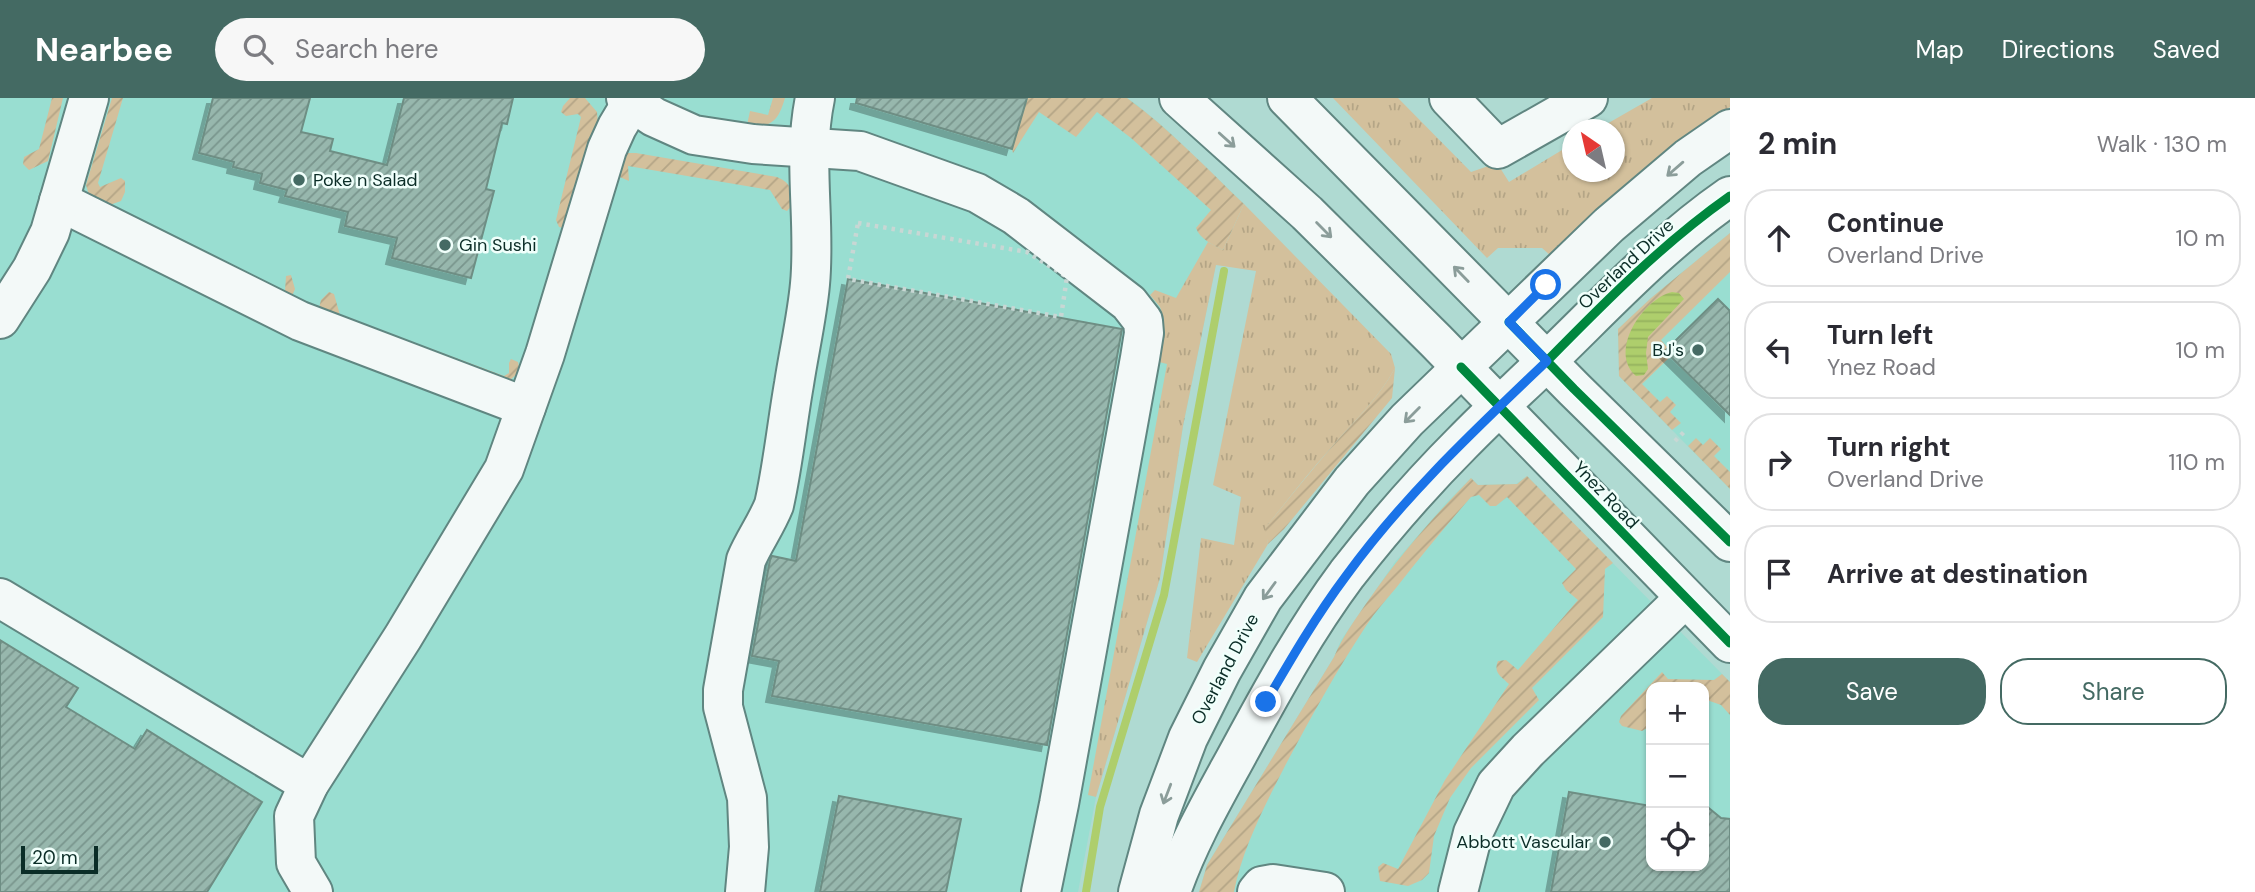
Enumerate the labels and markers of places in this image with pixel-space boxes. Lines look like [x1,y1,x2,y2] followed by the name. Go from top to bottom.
[313,168,417,192] place label: Poke n Salad
[291,172,307,188] marker: Poke n Salad
[459,233,537,257] place label: Gin Sushi
[437,237,453,253] marker: Gin Sushi
[1652,338,1684,362] place label: BJ's
[1690,342,1706,358] marker: BJ's
[1456,830,1591,854] place label: Abbott Vascular
[1597,834,1613,850] marker: Abbott Vascular

